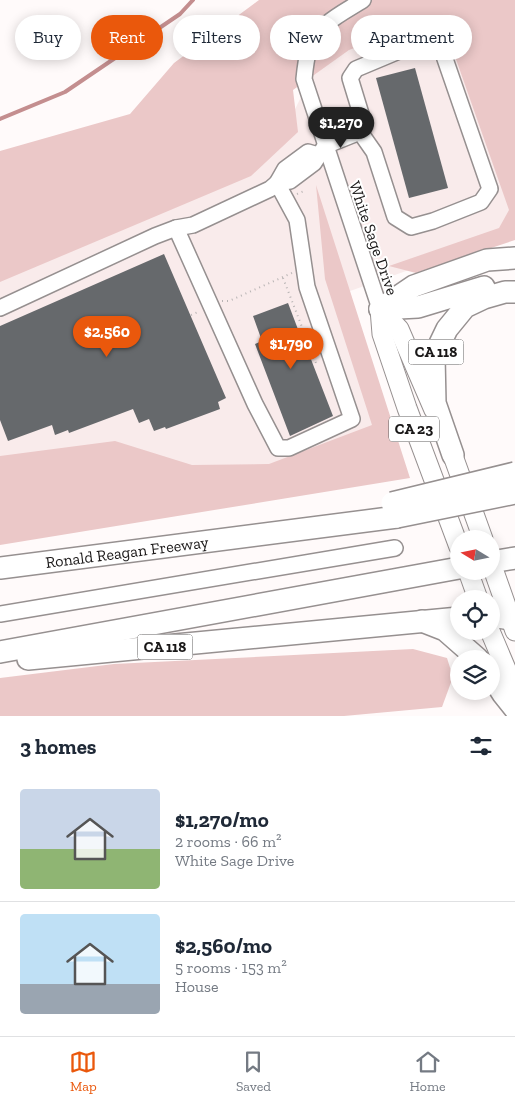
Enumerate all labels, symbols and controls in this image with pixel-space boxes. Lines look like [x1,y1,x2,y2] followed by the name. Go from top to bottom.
[15,15,81,60] chip: Buy
[91,15,163,60] chip: Rent
[173,15,260,60] chip: Filters
[270,15,341,60] chip: New
[351,15,472,60] chip: Apartment
[300,106,382,149] pin: $1,270
[319,113,363,132] text: $1,270
[345,179,402,298] street label: White Sage Drive
[66,316,148,358] pin: $2,560
[84,322,130,341] text: $2,560
[250,328,332,370] pin: $1,790
[269,334,313,353] text: $1,790
[408,340,464,364] road number: CA 118
[389,416,439,442] road number: CA 23
[450,530,500,580] north arrow
[450,530,500,700] map controls
[44,532,210,572] street label: Ronald Reagan Freeway
[450,590,500,640] button: locate
[138,634,192,660] road number: CA 118
[450,650,500,700] button: layers
[467,732,495,760] icon: filters
[20,734,96,759] text: 3 homes
[175,807,269,832] text: $1,270/mo
[60,809,120,869] icon: home
[175,832,282,851] text: 2 rooms · 66 m²
[175,851,294,870] text: White Sage Drive
[175,933,272,958] text: $2,560/mo
[60,934,120,994] icon: home
[175,958,287,977] text: 5 rooms · 153 m²
[175,977,218,996] text: House
[69,1048,97,1095] tab: Map
[236,1048,271,1095] tab: Saved
[410,1048,446,1095] tab: Home

